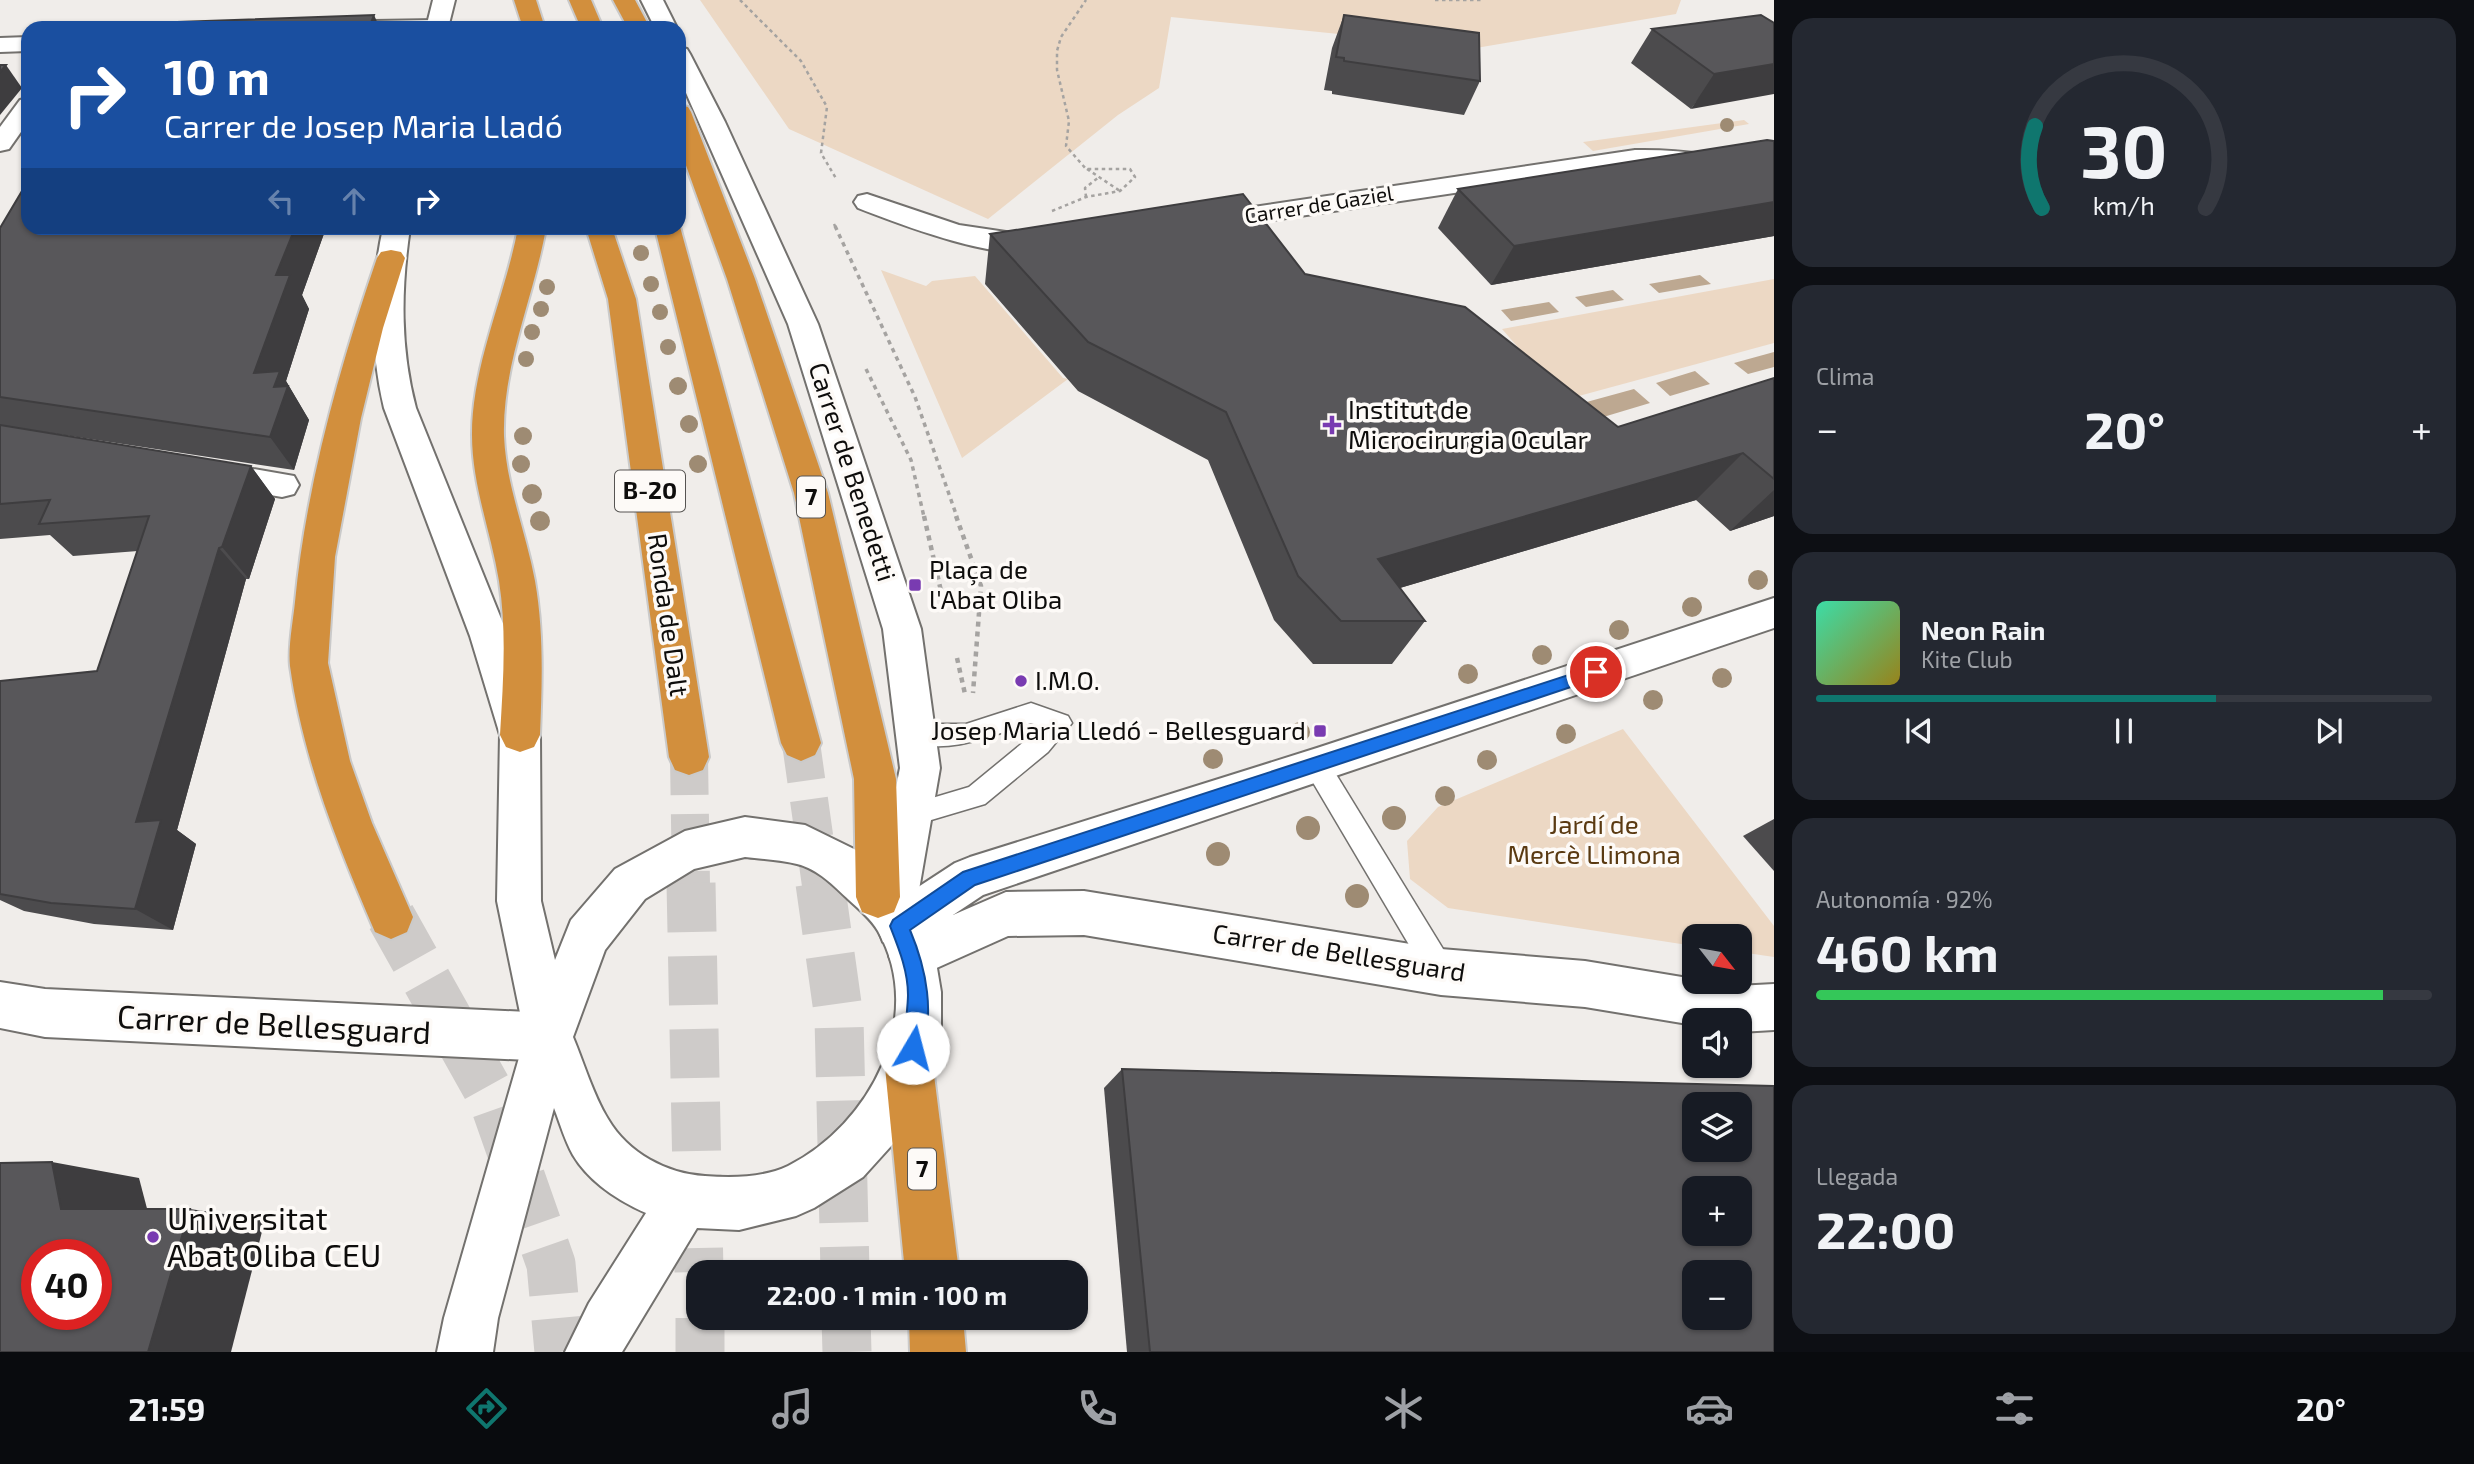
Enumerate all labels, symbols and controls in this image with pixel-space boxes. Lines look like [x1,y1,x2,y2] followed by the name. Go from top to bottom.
[164,46,270,105] text: 10 m
[49,49,140,140] icon: right
[164,106,563,144] text: Carrer de Josep Maria Lladó
[2080,106,2168,194] text: 30
[1243,179,1396,228] street label: Carrer de Gaziel
[262,182,300,220] icon: left
[335,182,373,220] icon: ahead
[408,182,446,220] icon: right
[2093,190,2155,220] text: km/h
[803,358,903,585] street label: Carrer de Benedetti
[1816,362,1874,390] text: Clima
[1348,393,1588,454] place label: Institut de Microcirurgia Ocular
[2084,397,2165,459] text: 20°
[1816,405,1838,451] text: −
[2411,405,2432,451] text: +
[1322,415,1342,435] marker: Institut de Microcirurgia Ocular
[615,470,685,512] road number: B-20
[797,476,825,518] road number: 7
[643,531,696,698] street label: Ronda de Dalt
[929,553,1062,614] place label: Plaça de l'Abat Oliba
[907,577,923,593] marker: Plaça de l'Abat Oliba
[1921,614,2045,645] text: Neon Rain
[1566,642,1626,702] pin
[1921,645,2013,673] text: Kite Club
[1577,653,1615,691] icon: arrive
[1035,664,1100,695] place label: I.M.O.
[1013,673,1029,689] marker: I.M.O.
[1900,712,1938,750] icon: previous
[2105,712,2143,750] icon: pause
[2310,712,2348,750] icon: next
[931,714,1306,745] place label: Josep Maria Lledó - Bellesguard
[1312,723,1328,739] marker: Josep Maria Lledó - Bellesguard
[1507,808,1681,869] park label: Jardí de Mercè Llimona
[1816,885,1993,913] text: Autonomía · 92%
[1211,916,1468,987] street label: Carrer de Bellesguard
[1816,920,1999,982] text: 460 km
[1682,924,1752,994] north arrow
[1682,924,1752,1330] map controls
[116,996,432,1050] street label: Carrer de Bellesguard
[1682,1008,1752,1078] button: sound
[876,1011,950,1085] position arrow
[1682,1092,1752,1162] button: layers
[908,1148,936,1190] road number: 7
[1816,1162,1898,1190] text: Llegada
[1682,1176,1752,1246] button: +
[1816,1197,1955,1259] text: 22:00
[167,1198,381,1273] place label: Universitat Abat Oliba CEU
[145,1229,161,1245] marker: Universitat Abat Oliba CEU
[21,1239,112,1330] speed limit sign: 40
[1682,1260,1752,1330] button: −
[767,1279,1007,1310] text: 22:00 · 1 min · 100 m
[462,1384,511,1433] icon: directions
[768,1384,817,1433] icon: music
[1073,1384,1122,1433] icon: phone
[1379,1384,1428,1433] icon: climate
[1685,1384,1734,1433] icon: car
[1990,1384,2039,1433] icon: filters
[128,1389,206,1427] text: 21:59
[2296,1389,2346,1427] text: 20°

